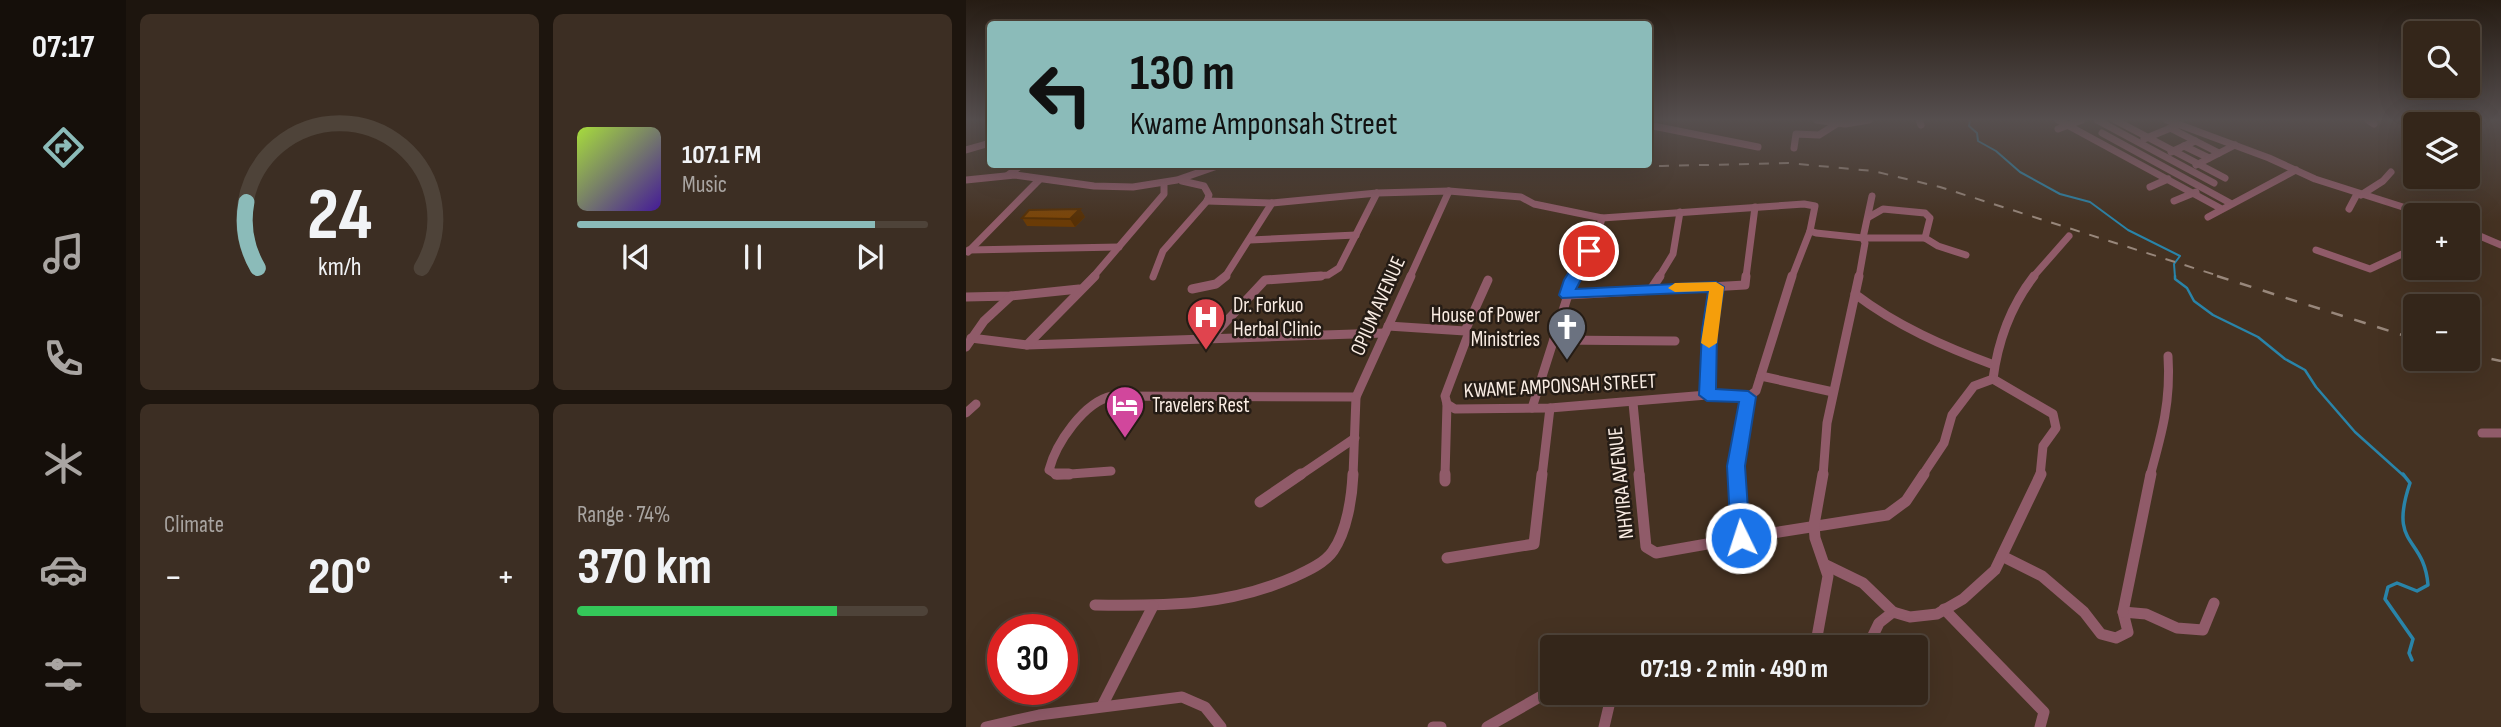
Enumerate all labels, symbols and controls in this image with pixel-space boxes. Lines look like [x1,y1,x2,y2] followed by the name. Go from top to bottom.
[2403,21,2480,371] map controls
[2403,21,2480,98] button: search
[32,28,94,67] text: 07:17
[1130,45,1235,104] text: 130 m
[1015,49,1106,140] icon: left
[1130,105,1397,144] text: Kwame Amponsah Street
[2403,112,2480,189] button: layers
[39,123,88,172] icon: directions
[682,140,761,171] text: 107.1 FM
[682,171,727,199] text: Music
[307,172,372,260] text: 24
[2403,203,2480,280] button: +
[1559,221,1619,281] pin
[39,229,88,278] icon: music
[1570,232,1608,270] icon: arrive
[617,238,655,276] icon: previous
[734,238,772,276] icon: pause
[851,238,889,276] icon: next
[318,252,361,283] text: km/h
[1345,253,1411,359] street label: OPIUM AVENUE
[1233,293,1322,342] place label: Dr. Forkuo Herbal Clinic
[2403,294,2480,371] button: −
[1185,296,1227,351] hospital icon: Dr. Forkuo Herbal Clinic
[1431,303,1540,352] place label: House of Power Ministries
[1546,306,1588,361] church icon: House of Power Ministries
[39,334,88,383] icon: phone
[1463,368,1657,404] street label: KWAME AMPONSAH STREET
[1104,384,1146,439] hotel icon: Travelers Rest
[1152,393,1250,418] place label: Travelers Rest
[1603,426,1639,540] street label: NHYIRA AVENUE
[39,439,88,488] icon: climate
[577,501,671,529] text: Range · 74%
[1704,501,1778,575] position arrow
[164,511,224,539] text: Climate
[577,536,712,599] text: 370 km
[39,545,88,594] icon: car
[308,546,371,609] text: 20°
[164,555,183,600] text: −
[496,555,515,600] text: +
[987,614,1078,705] speed limit sign: 30
[39,650,88,699] icon: filters
[1640,654,1828,685] text: 07:19 · 2 min · 490 m

